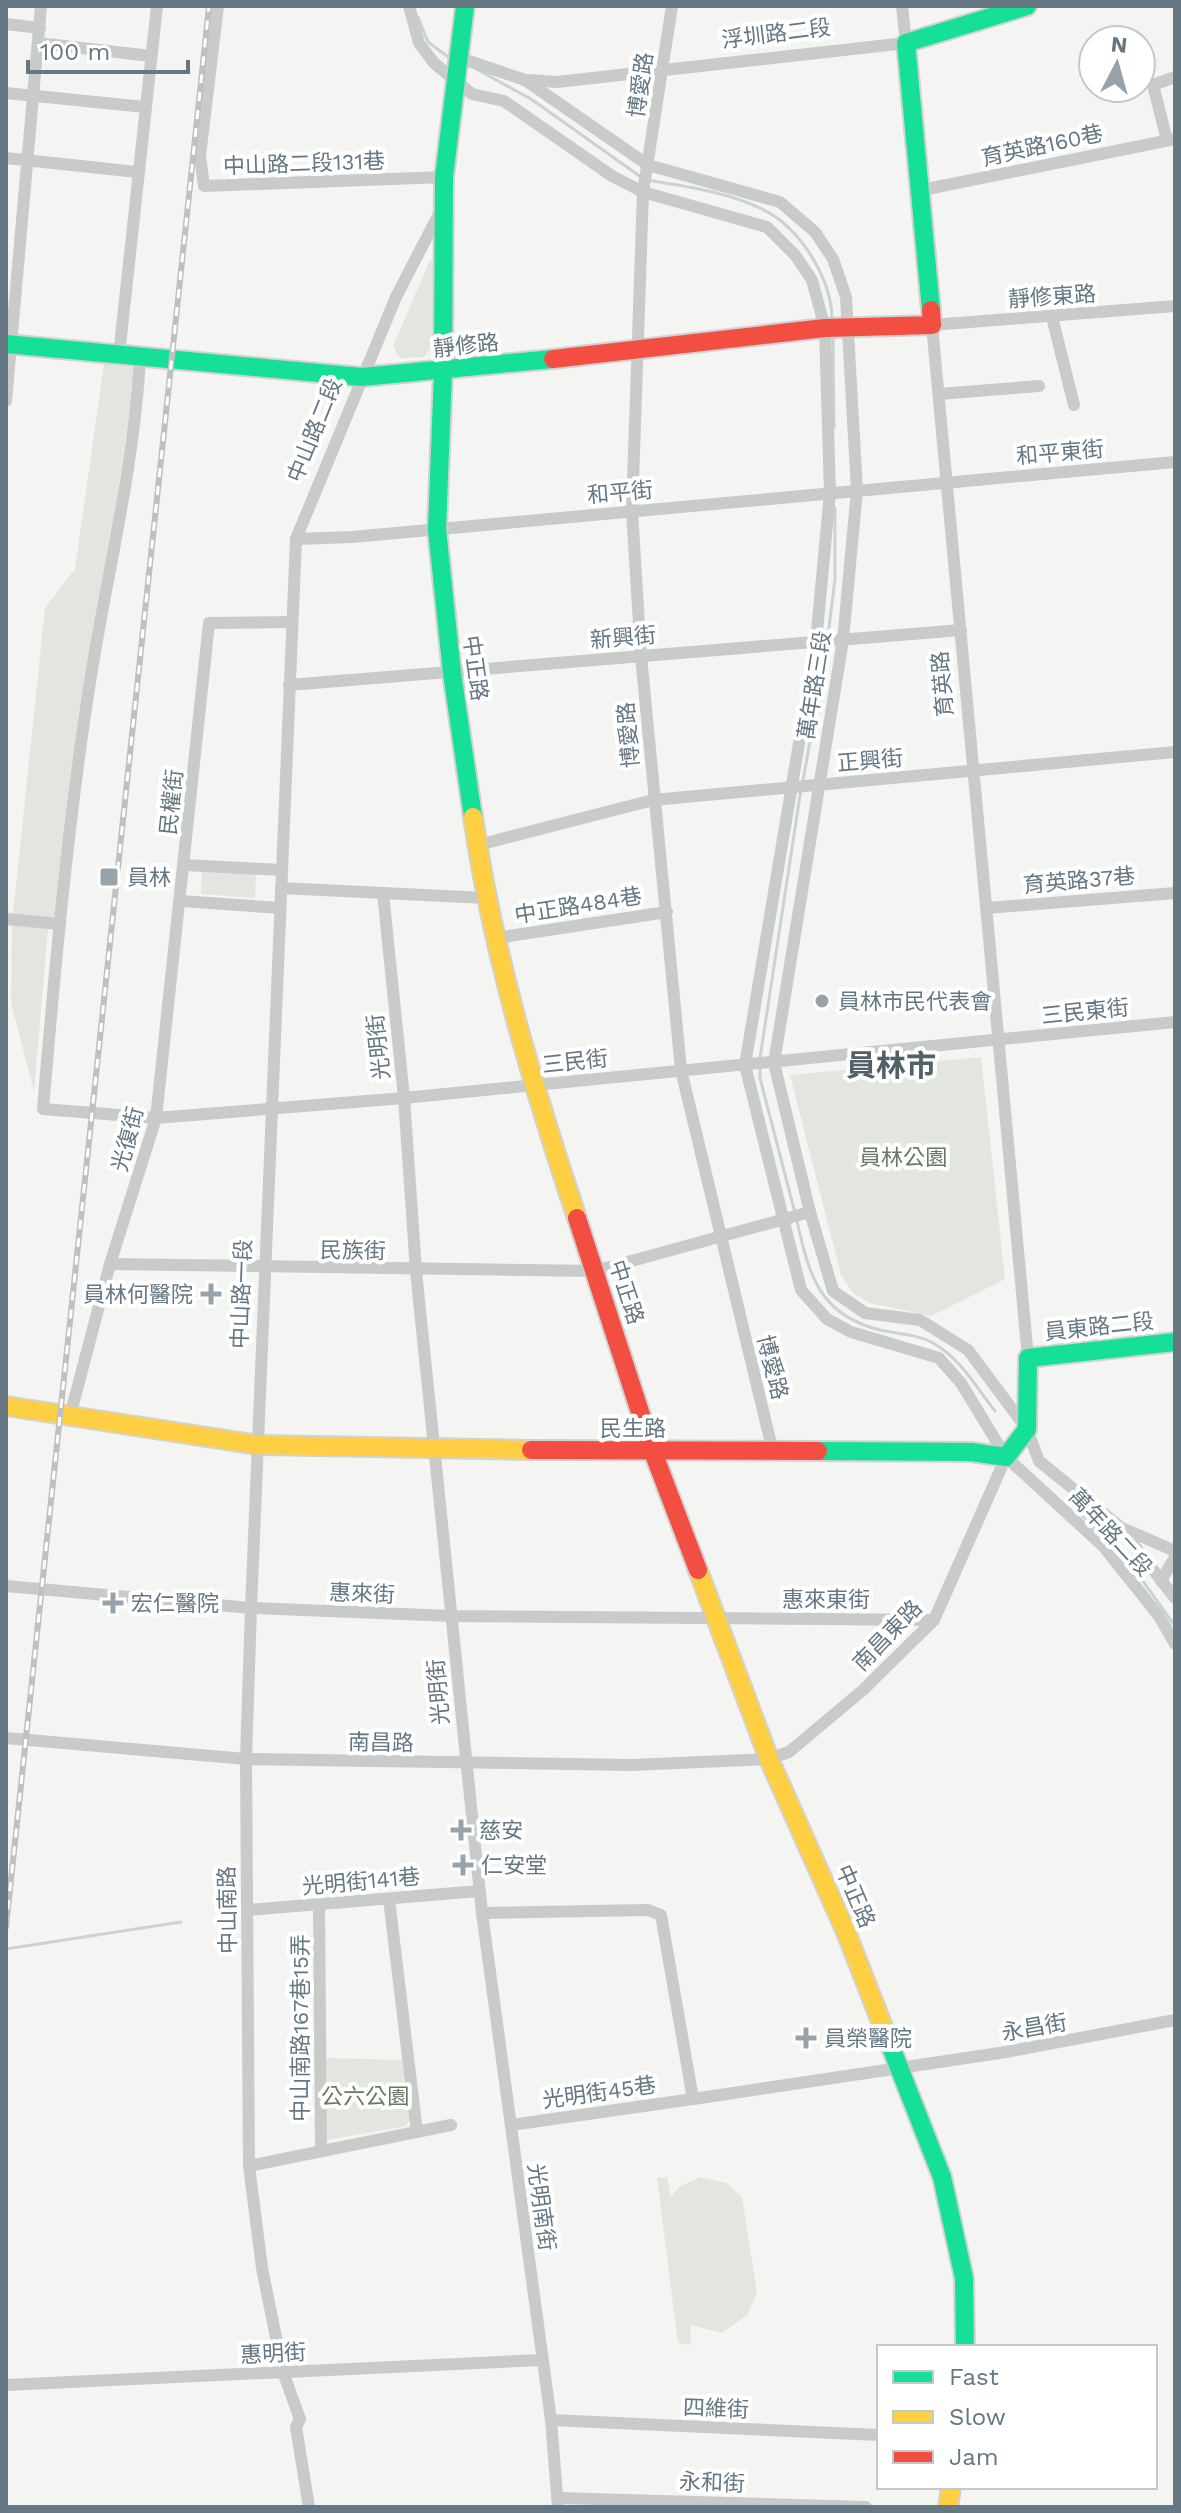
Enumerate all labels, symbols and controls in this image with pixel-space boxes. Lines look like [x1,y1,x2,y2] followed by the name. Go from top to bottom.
[720,14,832,53] street label: 浮圳路二段
[28,24,188,74] scale bar
[1077,24,1157,104] north arrow
[1110,31,1128,58] text: N
[40,38,110,66] text: 100 m
[624,51,657,119] street label: 博愛路
[979,120,1105,171] street label: 育英路160巷
[223,148,385,179] street label: 中山路二段131巷
[1007,281,1097,312] street label: 靜修東路
[432,330,500,361] street label: 靜修路
[282,375,347,486] street label: 中山路二段
[1015,436,1105,469] street label: 和平東街
[586,477,654,508] street label: 和平街
[589,622,657,653] street label: 新興街
[794,629,835,741] street label: 萬年路三段
[459,634,492,702] street label: 中正路
[927,650,958,718] street label: 育英路
[613,701,644,769] street label: 博愛路
[836,745,904,776] street label: 正興街
[156,768,187,836] street label: 民權街
[1022,863,1136,898] street label: 育英路37巷
[127,865,171,890] place label: 員林
[98,866,120,888] marker: 員林
[513,883,643,928] street label: 中正路484巷
[838,989,992,1014] place label: 員林市民代表會
[813,992,831,1010] marker: 員林市民代表會
[1040,994,1130,1029] street label: 三民東街
[363,1013,394,1081] street label: 光明街
[541,1046,609,1077] street label: 三民街
[846,1048,936,1083] district label: 員林市
[107,1104,148,1174] street label: 光復街
[859,1145,947,1170] park label: 員林公園
[320,1237,386,1264] street label: 民族街
[227,1239,256,1349] street label: 中山路一段
[604,1257,649,1327] street label: 中正路
[83,1282,193,1307] place label: 員林何醫院
[200,1283,222,1305] marker: 員林何醫院
[1043,1308,1155,1345] street label: 員東路二段
[752,1332,793,1402] street label: 博愛路
[600,1416,666,1441] street label: 民生路
[1064,1484,1157,1581] street label: 萬年路二段
[329,1580,395,1607] street label: 惠來街
[782,1587,870,1612] street label: 惠來東街
[131,1591,219,1616] place label: 宏仁醫院
[102,1592,124,1614] marker: 宏仁醫院
[848,1595,927,1676] street label: 南昌東路
[423,1658,454,1726] street label: 光明街
[348,1729,414,1756] street label: 南昌路
[479,1818,523,1843] place label: 慈安
[450,1819,472,1841] marker: 慈安
[481,1853,547,1878] place label: 仁安堂
[452,1854,474,1876] marker: 仁安堂
[831,1861,880,1931] street label: 中正路
[301,1864,421,1899] street label: 光明街141巷
[214,1866,241,1954] street label: 中山南路
[288,1934,313,2122] street label: 中山南路167巷15弄
[999,2009,1069,2046] street label: 永昌街
[824,2026,912,2051] place label: 員榮醫院
[795,2027,817,2049] marker: 員榮醫院
[541,2072,657,2113] street label: 光明街45巷
[321,2084,409,2109] park label: 公六公園
[523,2162,560,2252] street label: 光明南街
[239,2339,307,2368] street label: 惠明街
[877,2345,1157,2489] legend
[949,2363,999,2391] text: Fast
[683,2395,749,2422] street label: 四維街
[949,2403,1006,2431] text: Slow
[949,2443,999,2471] text: Jam
[679,2469,745,2496] street label: 永和街

